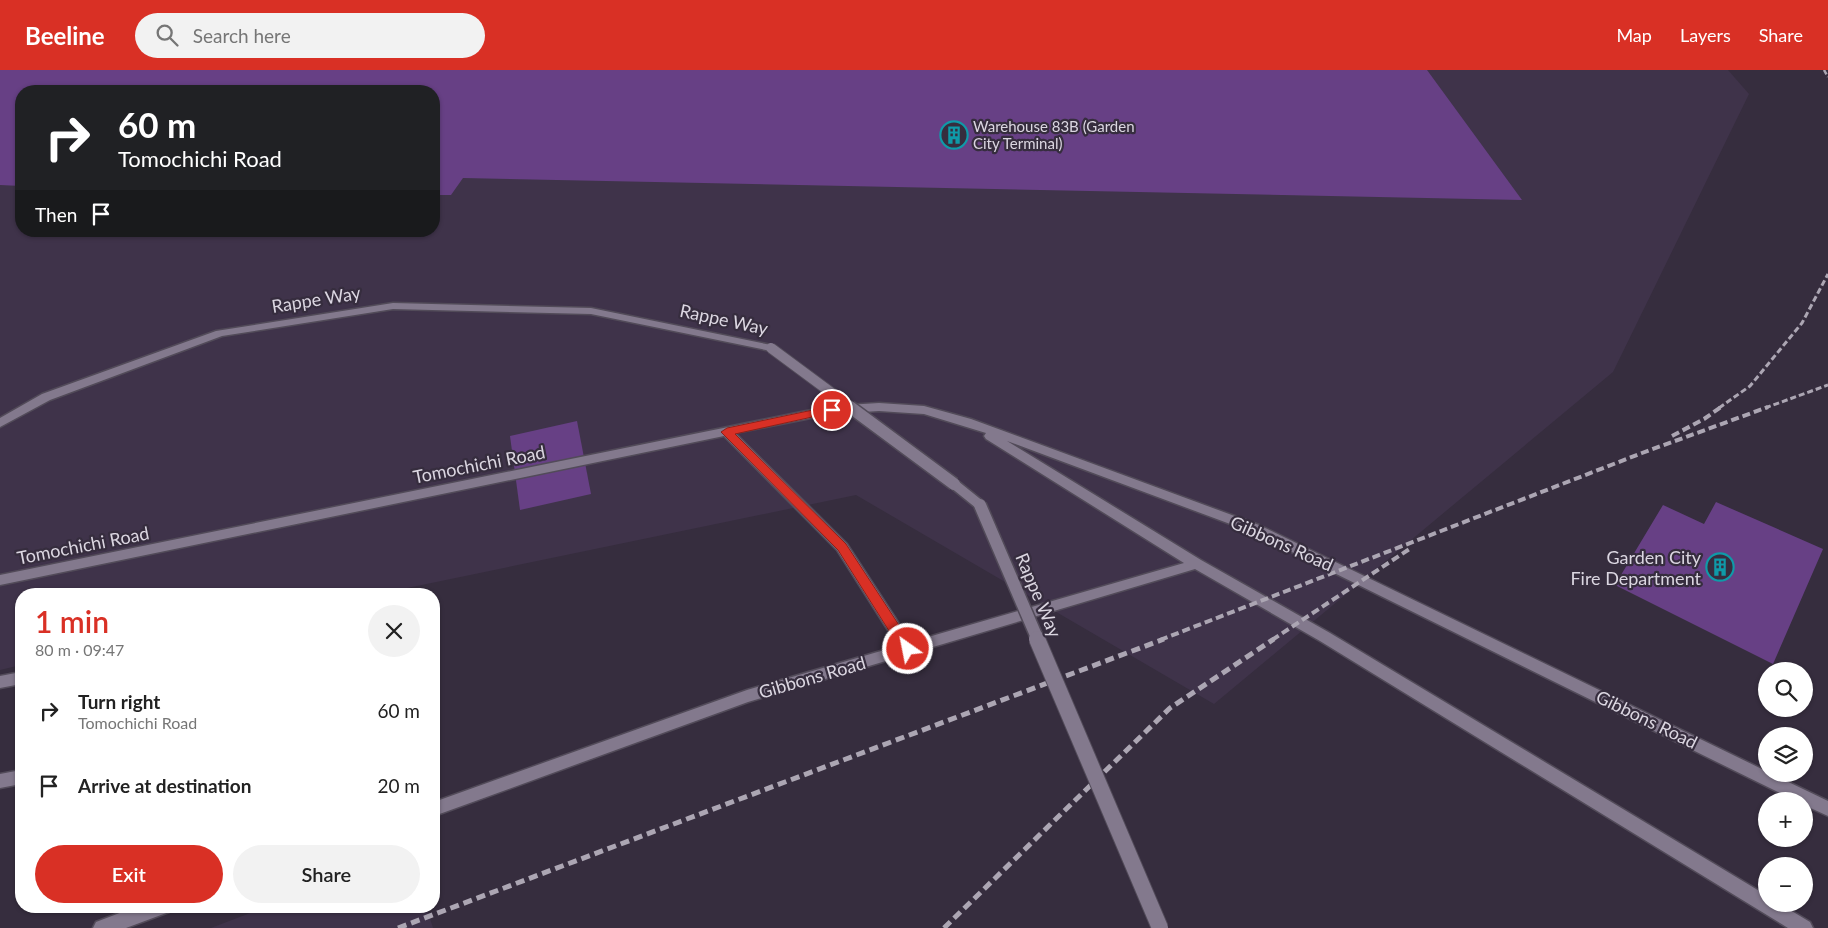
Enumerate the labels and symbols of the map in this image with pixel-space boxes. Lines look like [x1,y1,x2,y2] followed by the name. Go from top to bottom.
[973,117,1135,152] place label: Warehouse 83B (Garden City Terminal)
[939,120,969,150] building icon: Warehouse 83B (Garden City Terminal)
[270,281,363,317] street label: Rappe Way
[678,299,771,339] street label: Rappe Way
[811,389,853,431] pin
[411,440,547,488] street label: Tomochichi Road
[1227,511,1337,575] street label: Gibbons Road
[15,521,151,569] street label: Tomochichi Road
[1570,546,1702,589] place label: Garden City Fire Department
[1011,549,1067,641] street label: Rappe Way
[1705,552,1735,582] building icon: Garden City Fire Department
[881,622,933,674] position arrow
[756,651,868,703] street label: Gibbons Road
[1593,685,1701,753] street label: Gibbons Road

